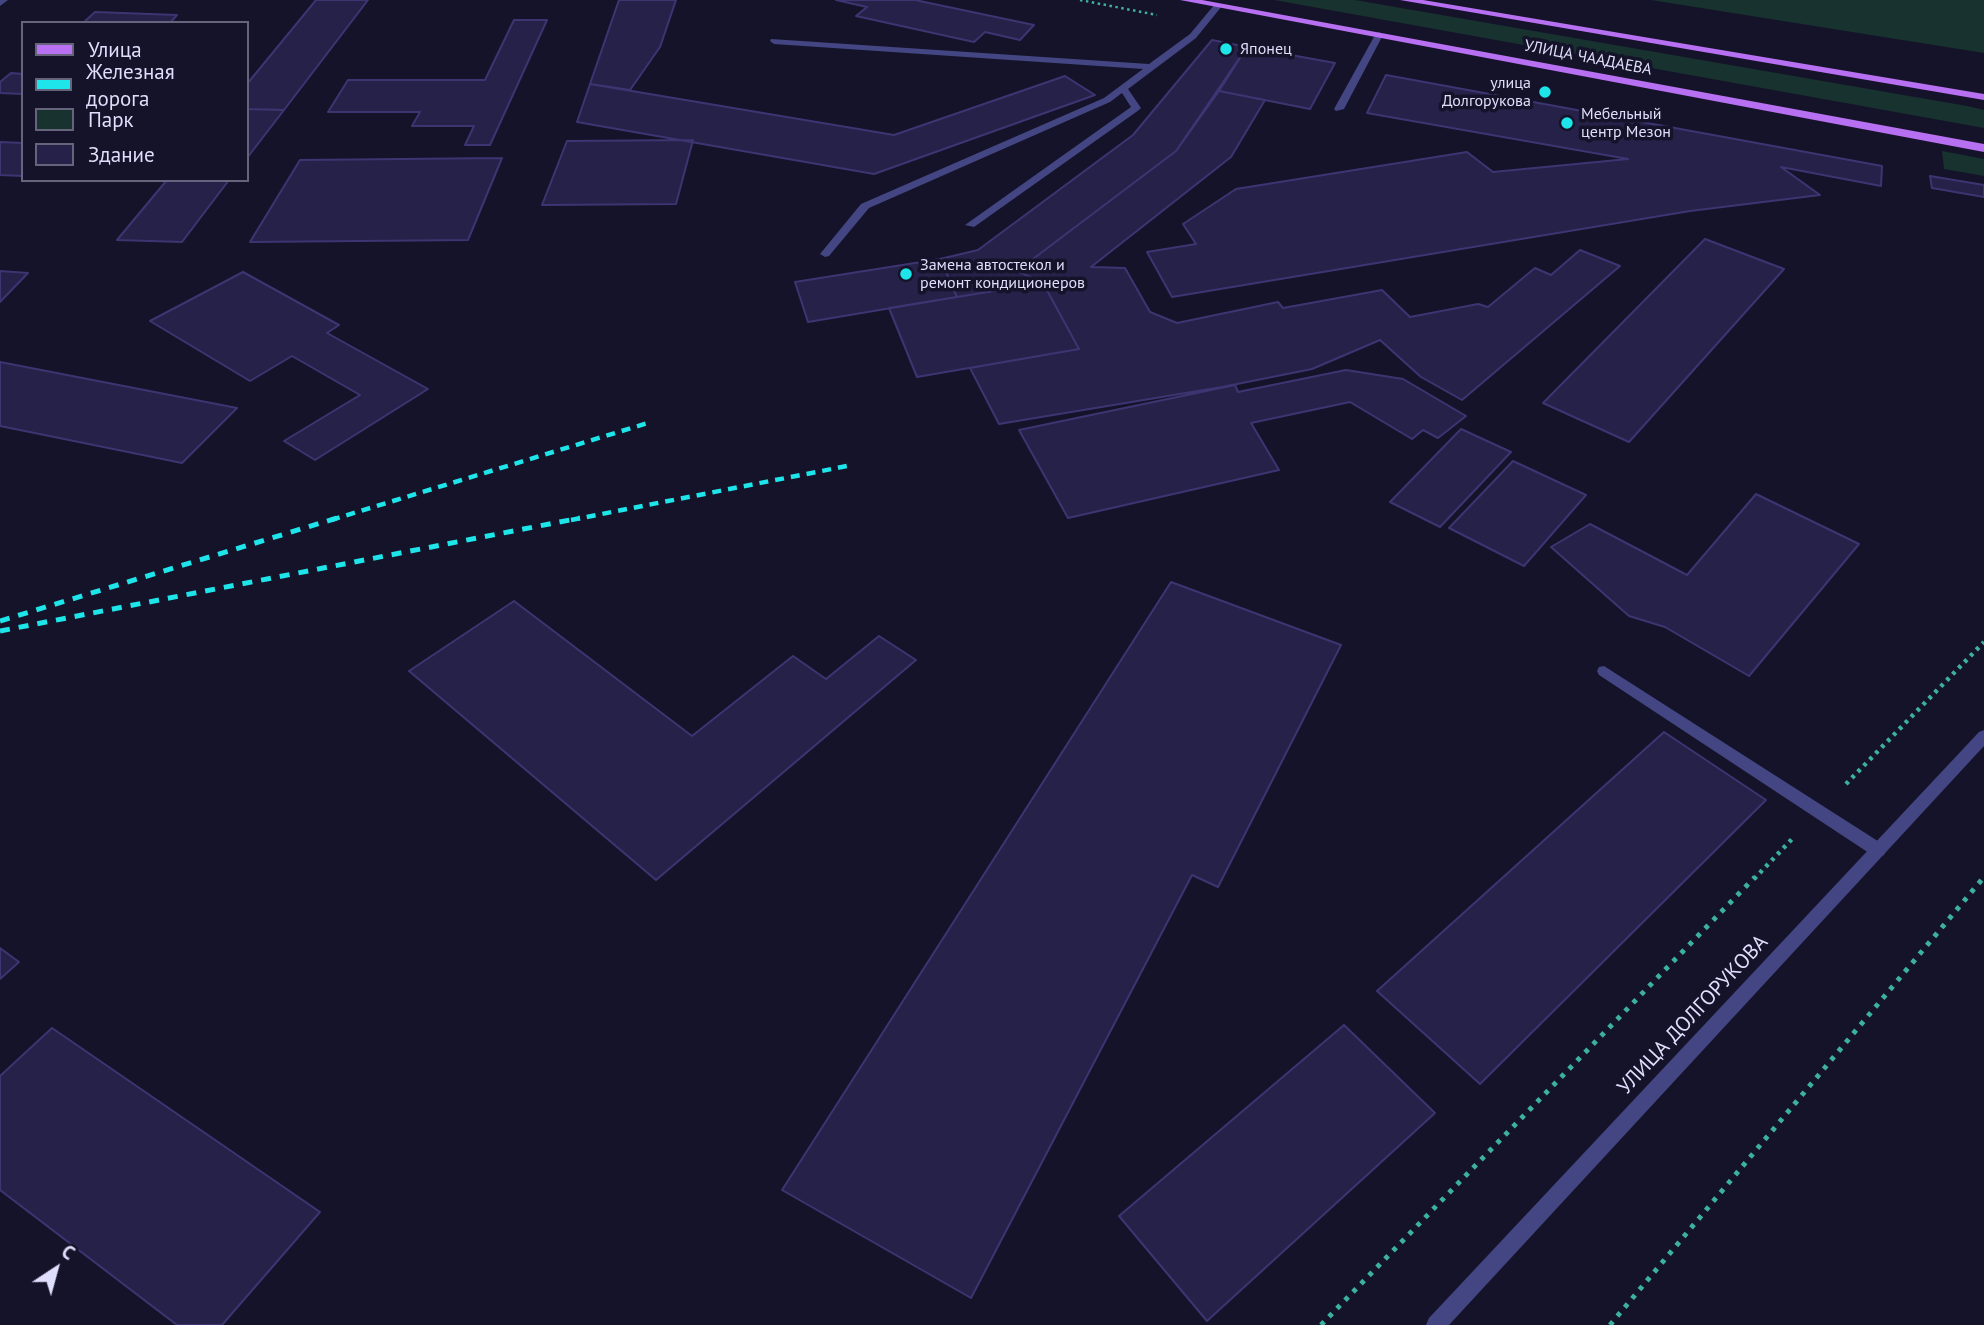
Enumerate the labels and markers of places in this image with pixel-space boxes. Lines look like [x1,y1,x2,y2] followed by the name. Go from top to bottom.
[1240,39,1292,59] place label: Японец
[1218,41,1234,57] marker: Японец
[1442,73,1531,111] place label: улица Долгорукова
[1537,84,1553,100] marker: улица Долгорукова
[1581,104,1671,142] place label: Мебельный центр Мезон
[1559,115,1575,131] marker: Мебельный центр Мезон
[920,255,1085,293] place label: Замена автостекол и ремонт кондиционеров
[898,266,914,282] marker: Замена автостекол и ремонт кондиционеров

